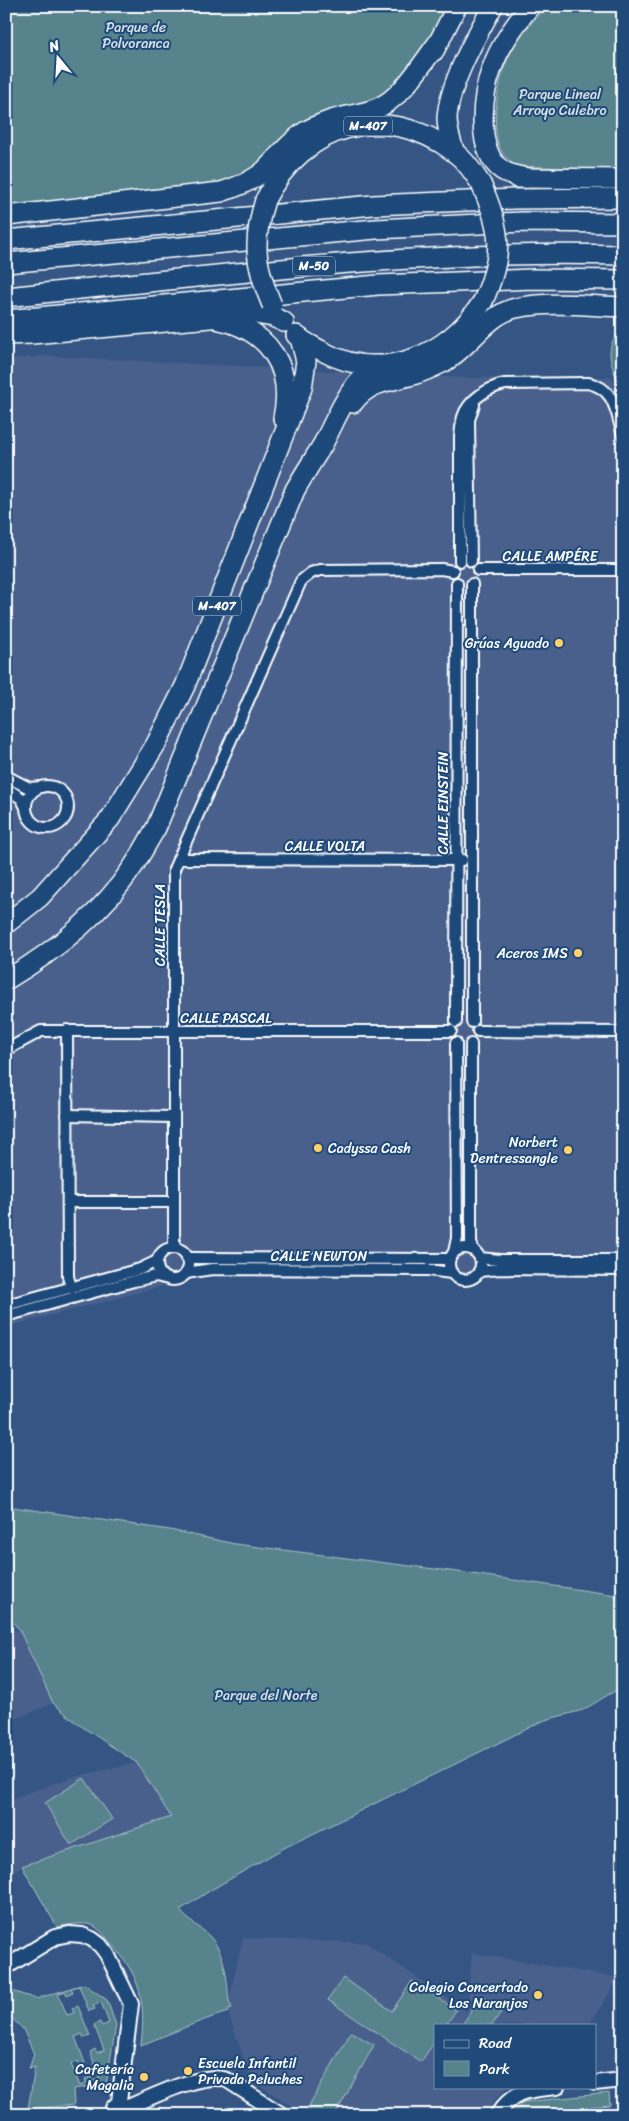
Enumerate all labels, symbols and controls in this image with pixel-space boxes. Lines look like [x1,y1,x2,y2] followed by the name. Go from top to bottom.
[102,15,170,56] park label: Parque de Polvoranca
[32,32,82,82] north arrow
[45,33,63,60] text: N
[512,82,607,123] park label: Parque Lineal Arroyo Culebro
[344,116,392,136] road number: M-407
[293,256,335,276] road number: M-50
[503,544,599,569] street label: CALLE AMPÉRE
[193,596,241,616] road number: M-407
[465,631,549,656] place label: Grúas Aguado
[553,637,565,649] marker: Grúas Aguado
[431,751,456,854] street label: CALLE EINSTEIN
[285,834,365,859] street label: CALLE VOLTA
[148,884,173,966] street label: CALLE TESLA
[496,941,568,966] place label: Aceros IMS
[572,947,584,959] marker: Aceros IMS
[180,1006,272,1031] street label: CALLE PASCAL
[470,1130,558,1171] place label: Norbert Dentressangle
[328,1136,411,1161] place label: Cadyssa Cash
[312,1142,324,1154] marker: Cadyssa Cash
[562,1144,574,1156] marker: Norbert Dentressangle
[271,1244,368,1269] street label: CALLE NEWTON
[214,1683,318,1708] park label: Parque del Norte
[409,1975,529,2016] place label: Colegio Concertado Los Naranjos
[532,1989,544,2001] marker: Colegio Concertado Los Naranjos
[434,2024,596,2088] legend
[479,2030,512,2056] text: Road
[198,2051,303,2092] place label: Escuela Infantil Privada Peluches
[479,2056,510,2082] text: Park
[75,2057,134,2098] place label: Cafetería Magalia
[182,2065,194,2077] marker: Escuela Infantil Privada Peluches
[138,2071,150,2083] marker: Cafetería Magalia

